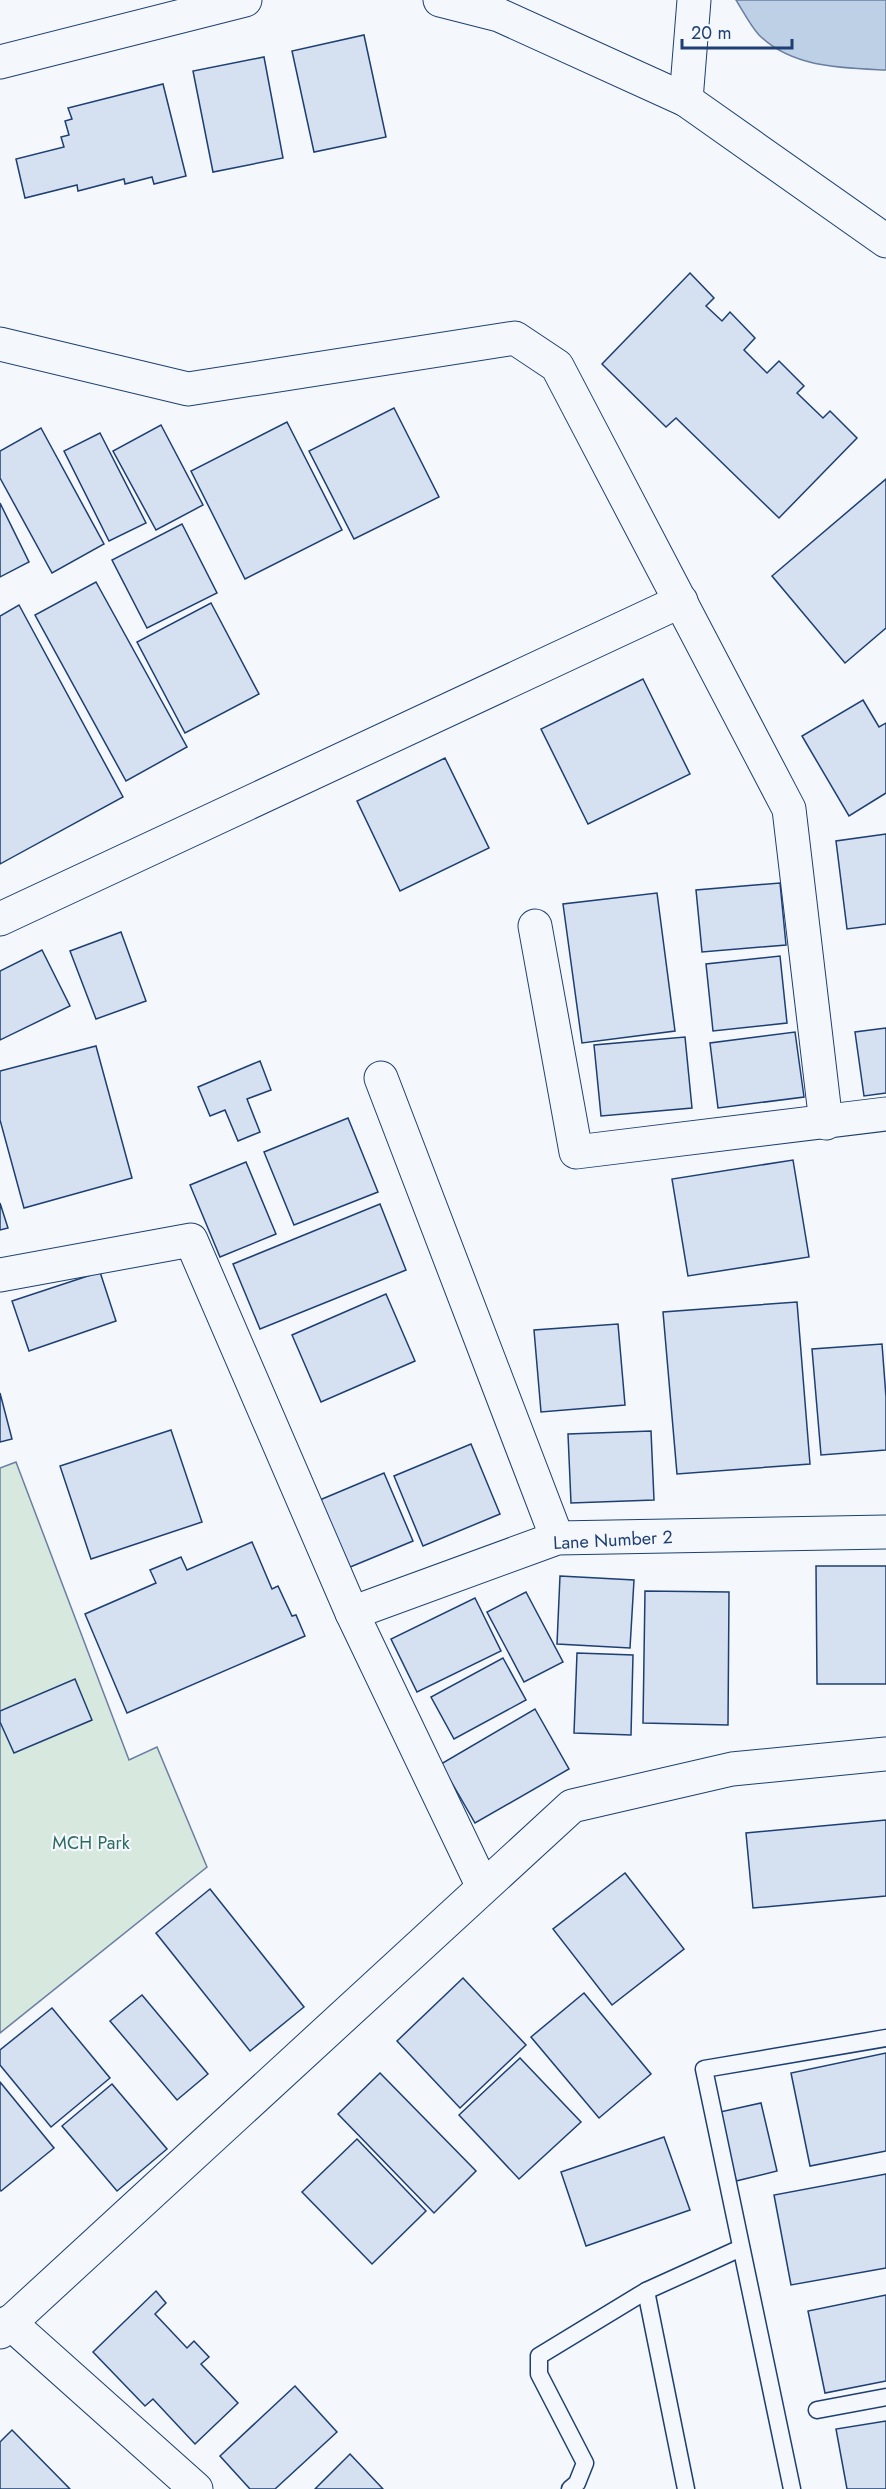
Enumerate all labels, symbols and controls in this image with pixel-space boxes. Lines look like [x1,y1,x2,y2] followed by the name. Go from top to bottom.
[682,12,792,50] scale bar
[691,20,731,46] text: 20 m
[553,1524,673,1556] street label: Lane Number 2
[52,1830,130,1856] park label: MCH Park

